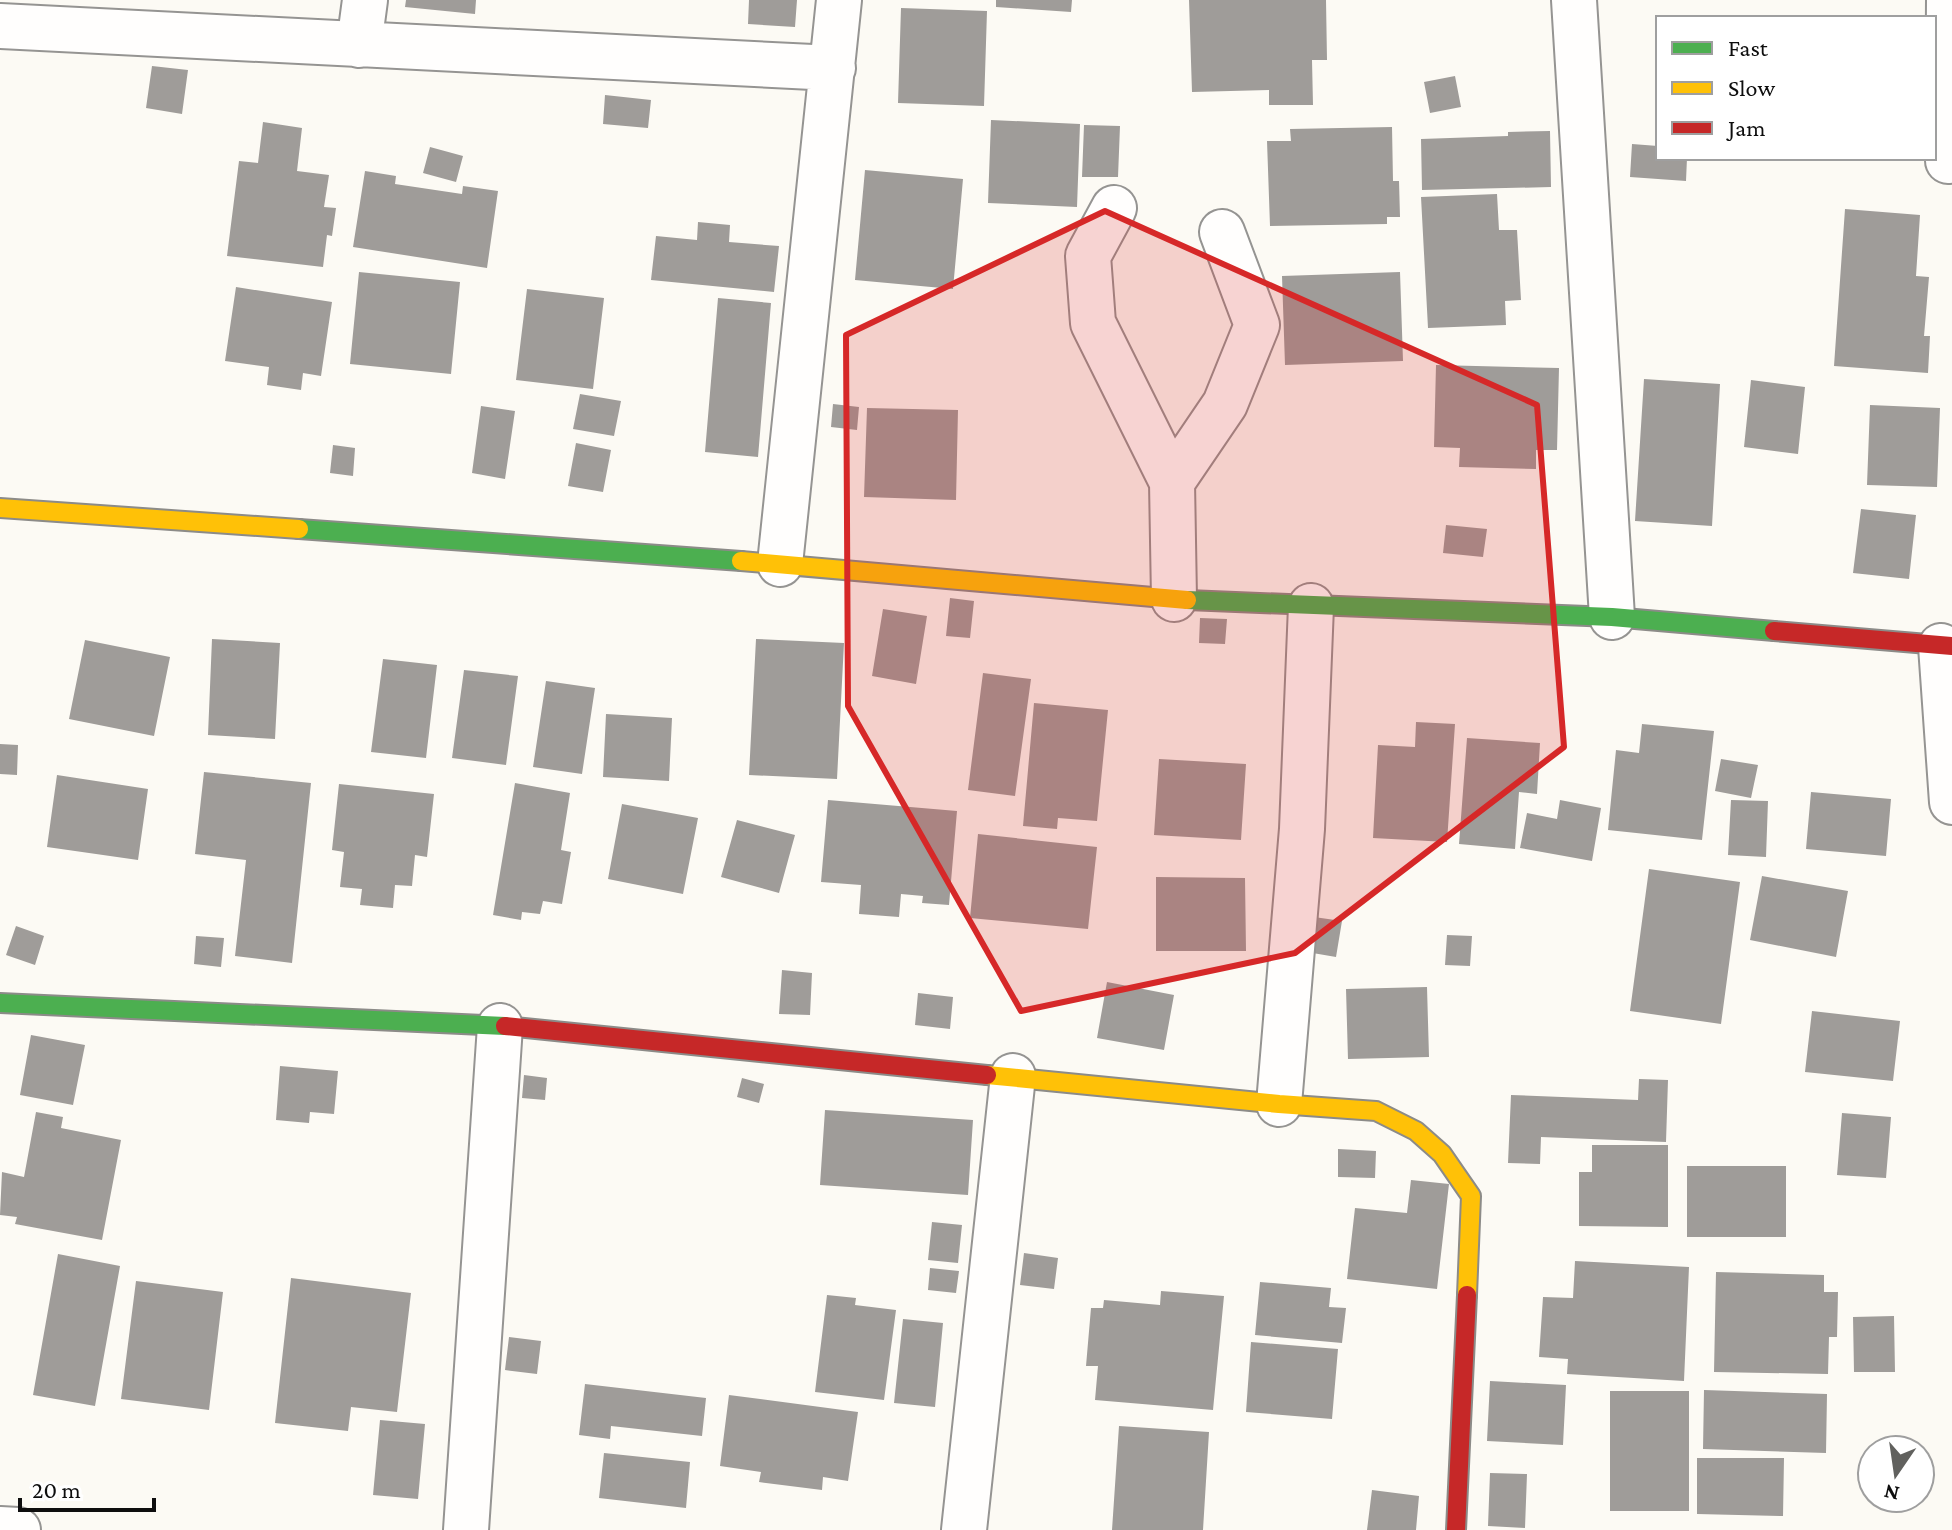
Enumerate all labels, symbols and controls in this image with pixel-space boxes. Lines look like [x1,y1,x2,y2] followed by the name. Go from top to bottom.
[1656,16,1936,160] legend
[1728,34,1769,61] text: Fast
[1728,74,1775,101] text: Slow
[1726,114,1766,141] text: Jam
[1856,1434,1936,1514] north arrow
[20,1462,154,1512] scale bar
[32,1476,81,1503] text: 20 m
[1881,1479,1902,1507] text: N

